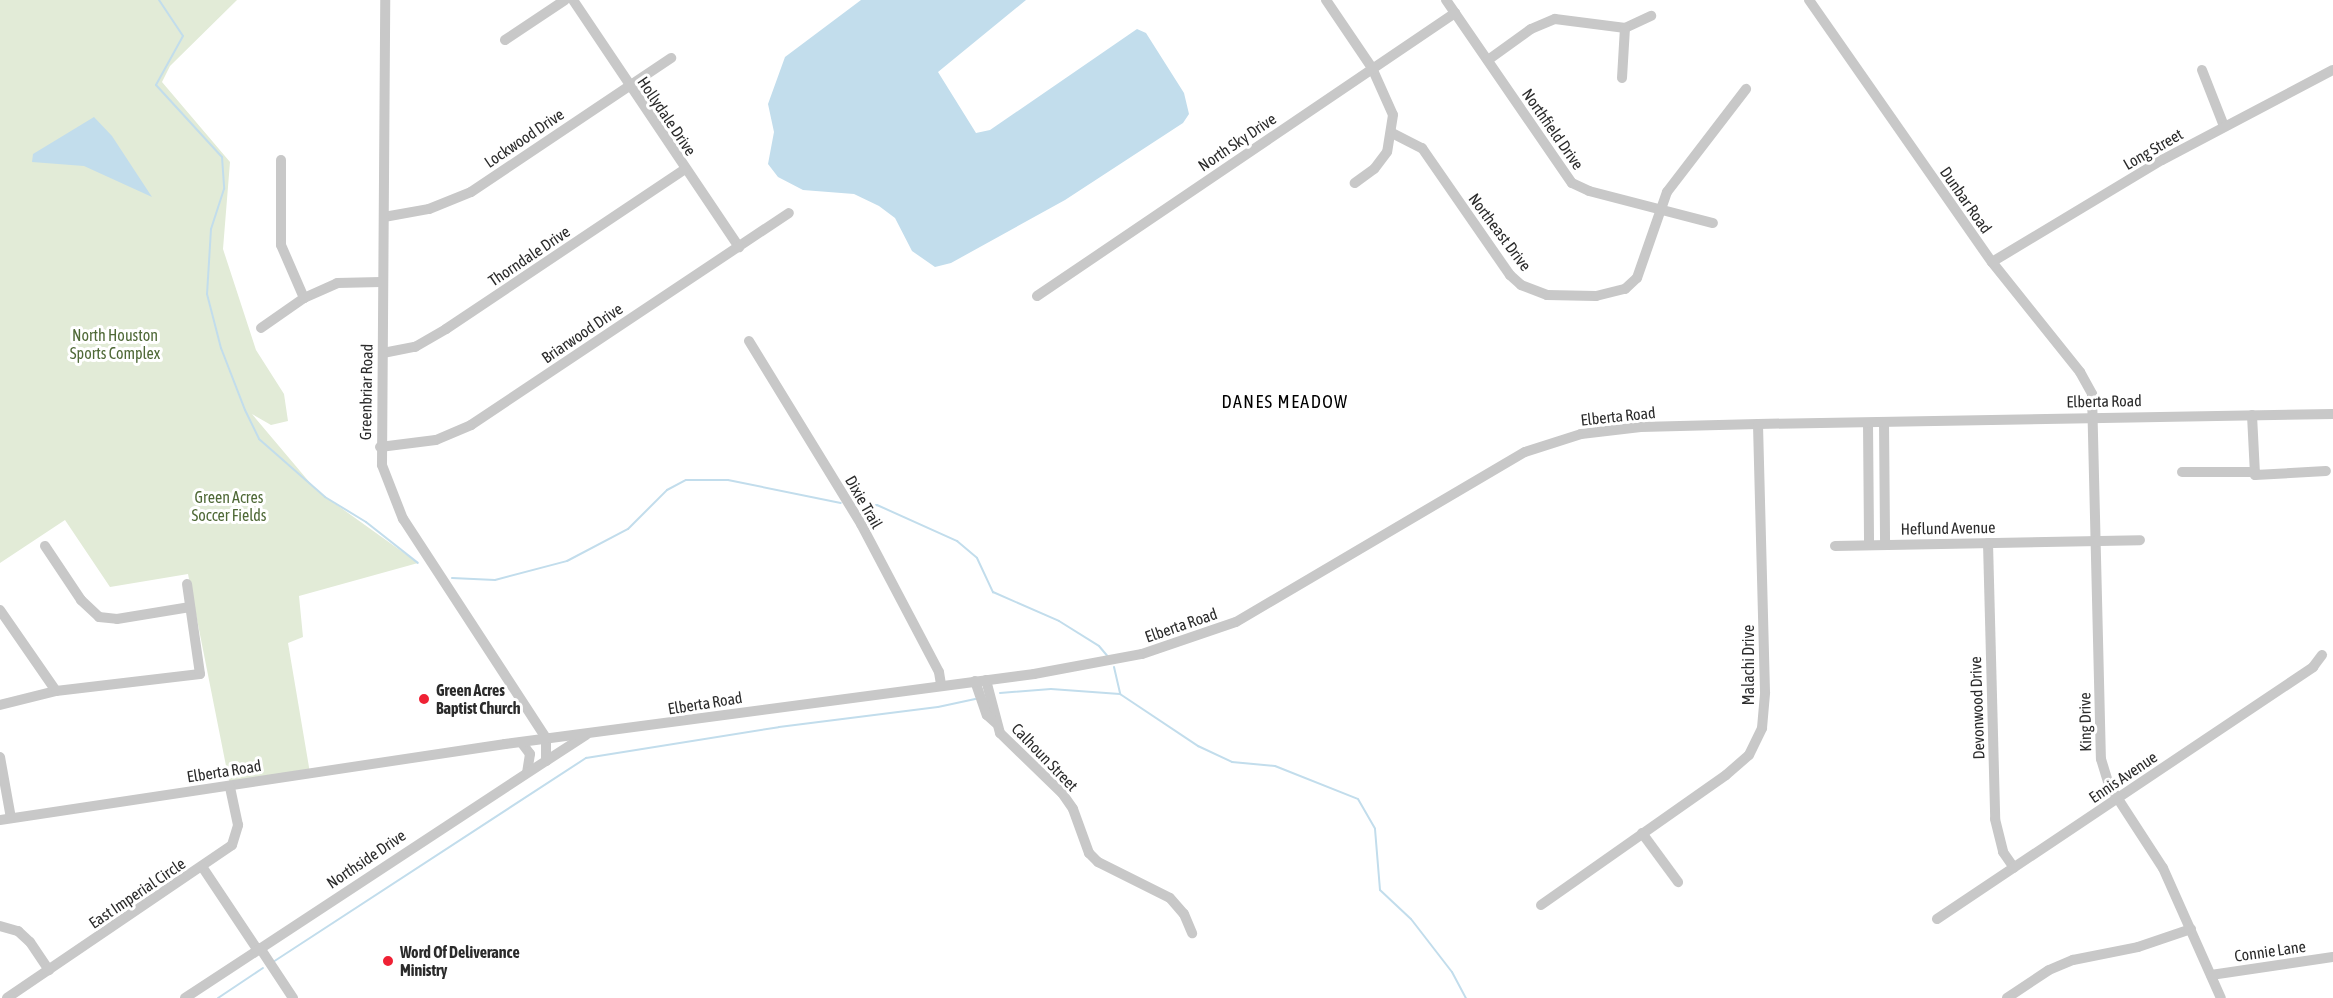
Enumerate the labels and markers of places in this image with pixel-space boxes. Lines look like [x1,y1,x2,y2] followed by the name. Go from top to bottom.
[436,680,520,718] place label: Green Acres Baptist Church
[417,692,431,706] marker: Green Acres Baptist Church
[400,942,520,980] place label: Word Of Deliverance Ministry
[381,954,395,968] marker: Word Of Deliverance Ministry

